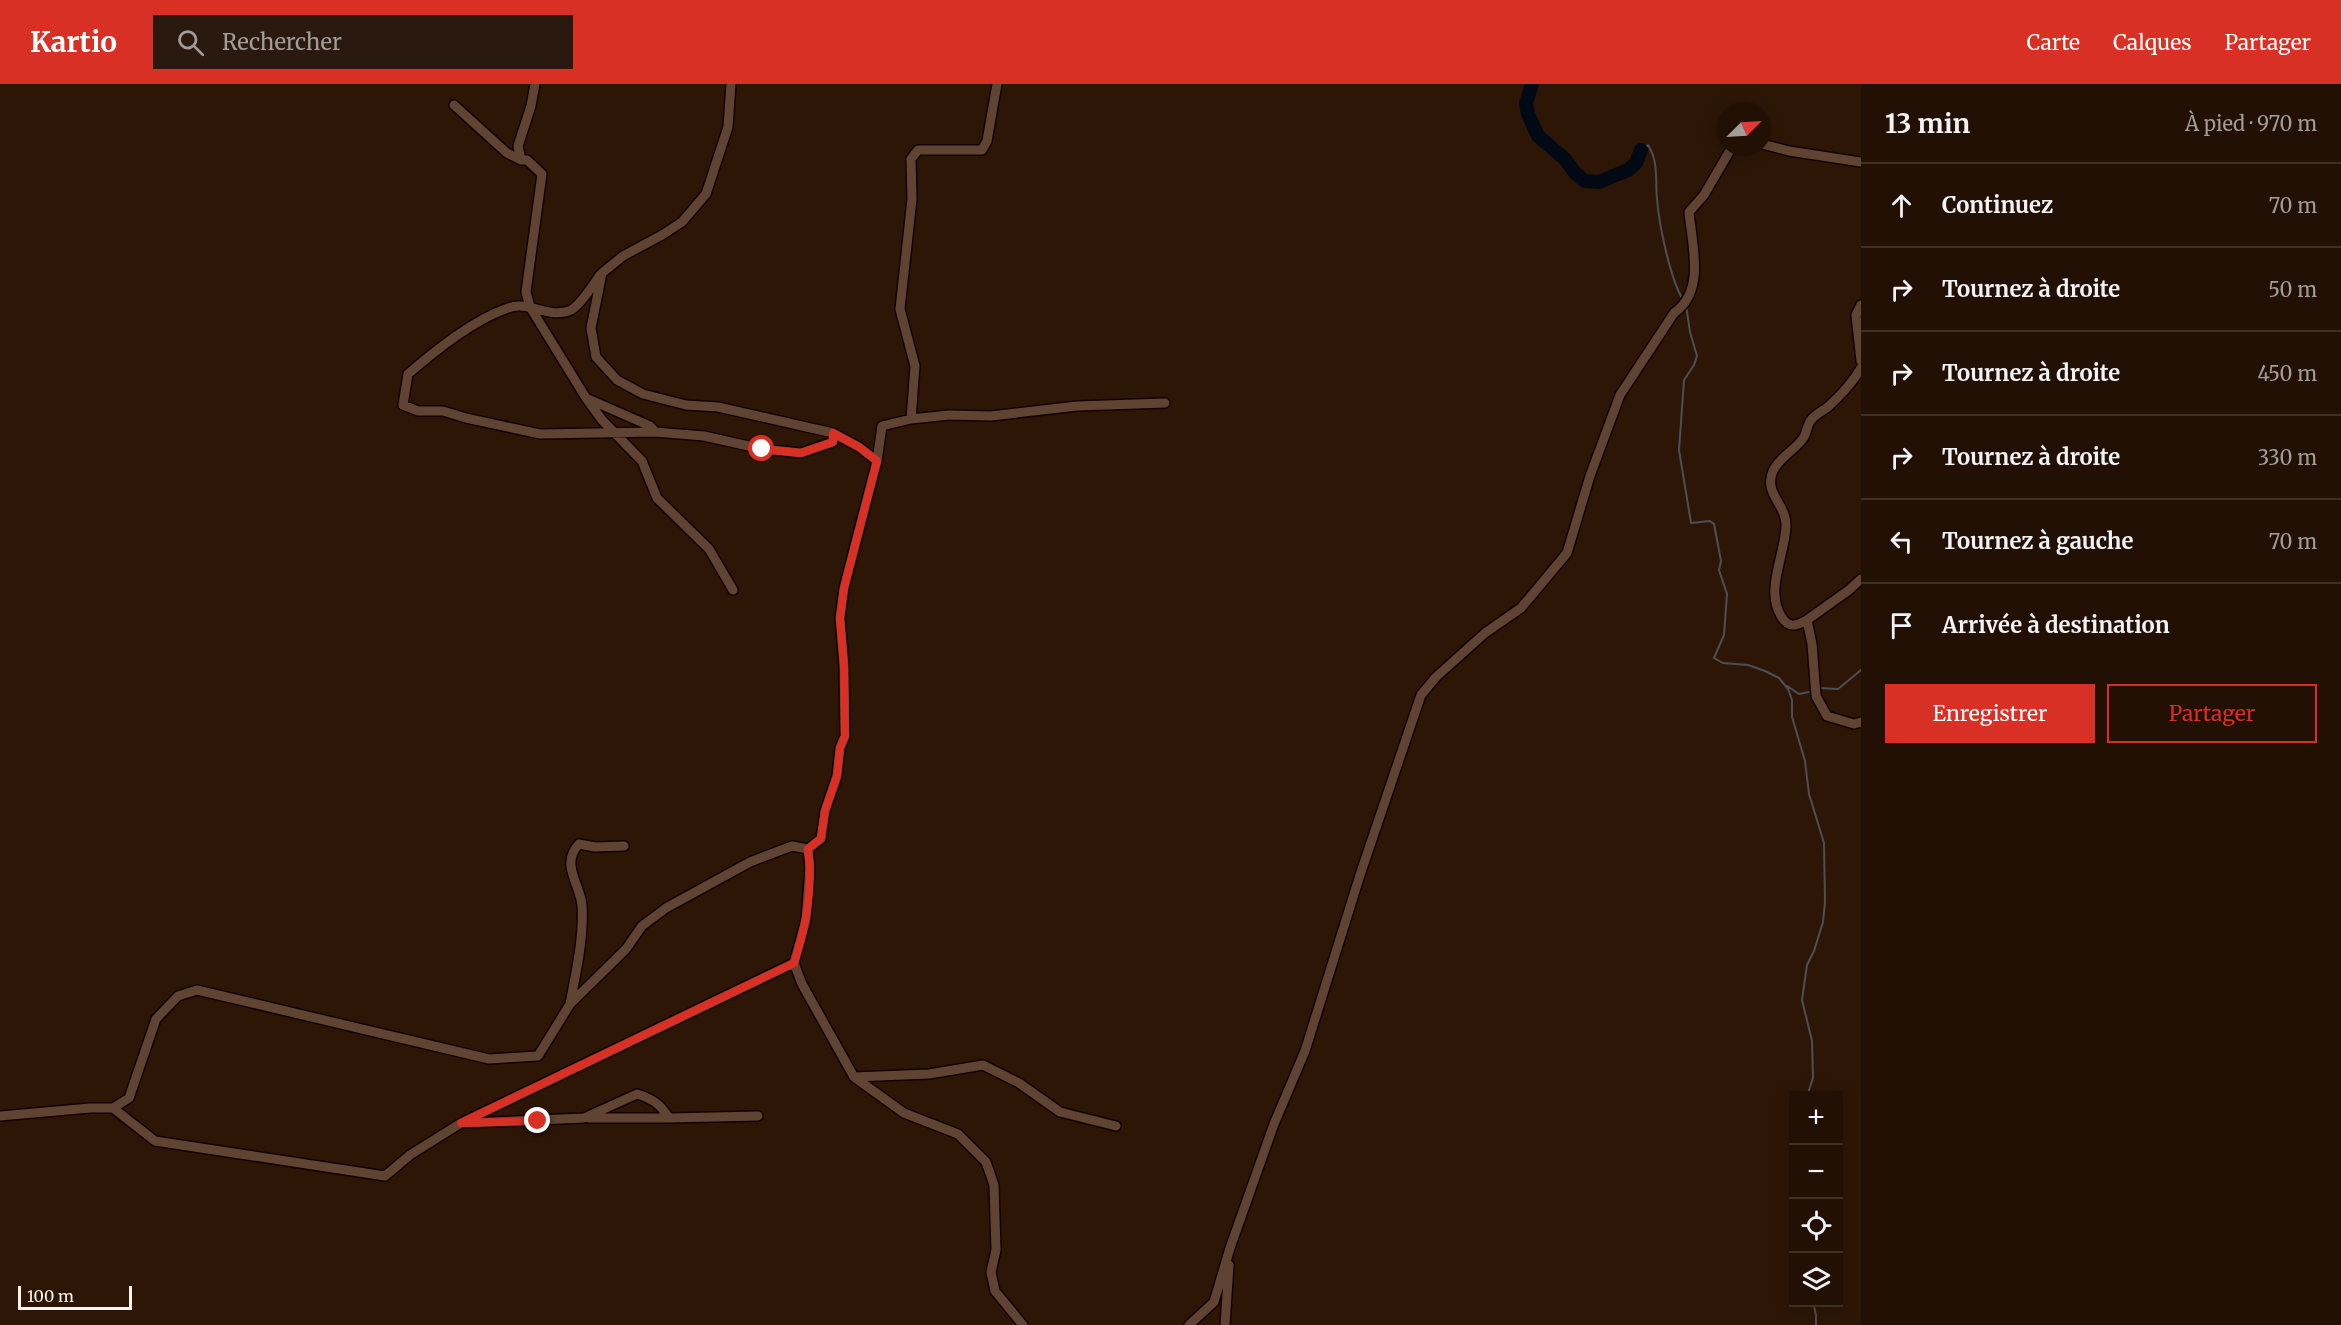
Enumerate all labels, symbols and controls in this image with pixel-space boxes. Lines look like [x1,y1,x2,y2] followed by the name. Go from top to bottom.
[153,15,573,69] search box
[30,24,117,60] text: Kartio
[174,26,207,59] icon: search
[222,28,342,56] text: Rechercher
[2027,29,2080,56] text: Carte
[2113,29,2192,56] text: Calques
[2225,29,2311,56] text: Partager
[1717,102,1771,156] north arrow
[1885,107,1970,140] text: 13 min
[2185,111,2317,136] text: À pied · 970 m
[1885,189,1918,222] icon: ahead
[1942,191,2053,219] text: Continuez
[2269,193,2317,218] text: 70 m
[1885,273,1918,306] icon: right
[1942,275,2120,303] text: Tournez à droite
[2268,277,2317,302] text: 50 m
[1885,357,1918,390] icon: right
[1942,359,2120,387] text: Tournez à droite
[2258,361,2317,386] text: 450 m
[748,435,774,461] route start
[1885,441,1918,474] icon: right
[1942,443,2120,471] text: Tournez à droite
[2258,445,2317,470] text: 330 m
[1885,525,1918,558] icon: left
[1942,527,2133,555] text: Tournez à gauche
[2269,529,2317,554] text: 70 m
[1885,609,1918,642] icon: arrive
[1942,611,2170,639] text: Arrivée à destination
[1885,684,2095,743] button: Enregistrer
[2107,684,2317,743] button: Partager
[1789,1091,1843,1307] map controls
[1789,1091,1843,1145] button: +
[524,1107,550,1133] route end
[1789,1145,1843,1199] button: −
[1789,1199,1843,1253] button: locate
[1789,1253,1843,1307] button: layers
[18,1283,132,1310] scale bar
[27,1286,74,1306] text: 100 m

